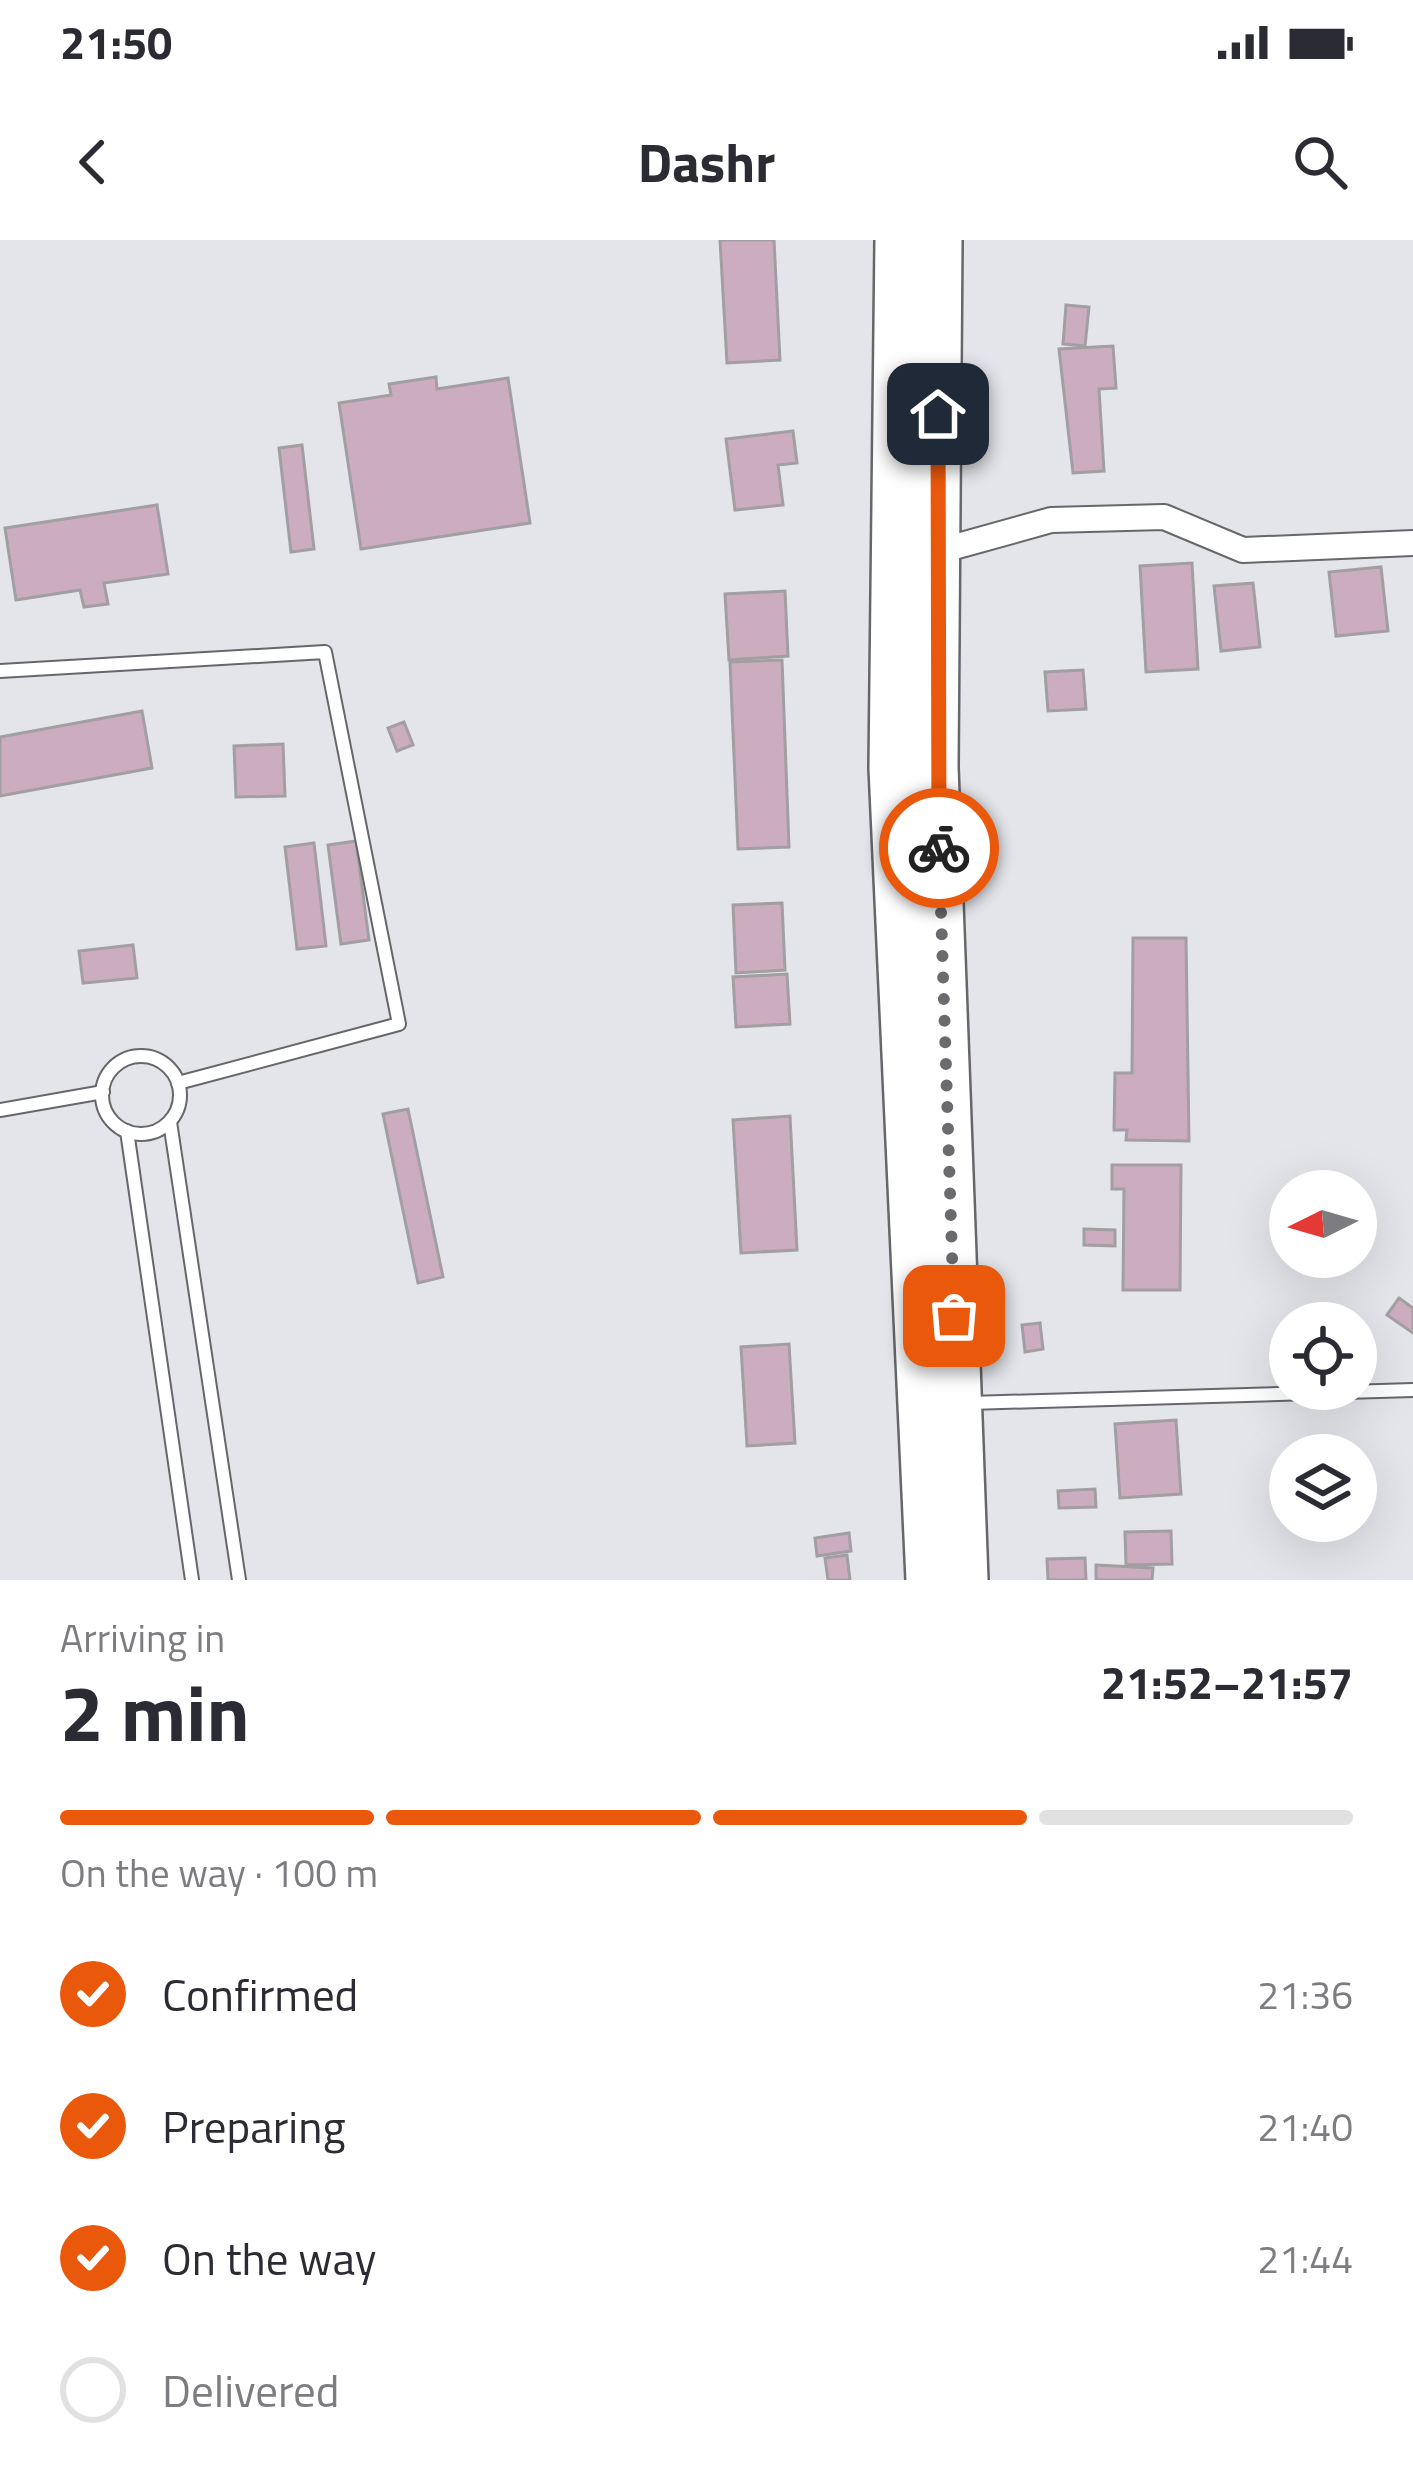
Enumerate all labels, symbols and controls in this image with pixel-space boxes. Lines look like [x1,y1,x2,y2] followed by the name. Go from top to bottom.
[60,8,172,76] text: 21:50
[638,121,775,203] text: Dashr
[60,129,126,195] icon: back
[1287,129,1353,195] icon: search
[887,363,989,465] pin
[905,381,971,447] icon: home
[879,788,999,908] courier
[906,815,972,881] icon: bike
[1269,1170,1377,1278] north arrow
[1269,1170,1377,1542] map controls
[903,1265,1005,1367] pin
[921,1283,987,1349] icon: bag
[1269,1302,1377,1410] button: locate
[1269,1434,1377,1542] button: layers
[60,1608,225,1667] text: Arriving in
[1101,1648,1353,1716] text: 21:52–21:57
[60,1653,250,1771] text: 2 min
[60,1843,378,1902] text: On the way · 100 m
[162,1960,358,2028] text: Confirmed
[60,1961,126,2027] icon: check
[1257,1965,1353,2024] text: 21:36
[162,2092,346,2160] text: Preparing
[60,2093,126,2159] icon: check
[1257,2097,1353,2156] text: 21:40
[162,2224,376,2292] text: On the way
[60,2225,126,2291] icon: check
[1257,2229,1353,2288] text: 21:44
[162,2356,340,2424] text: Delivered

